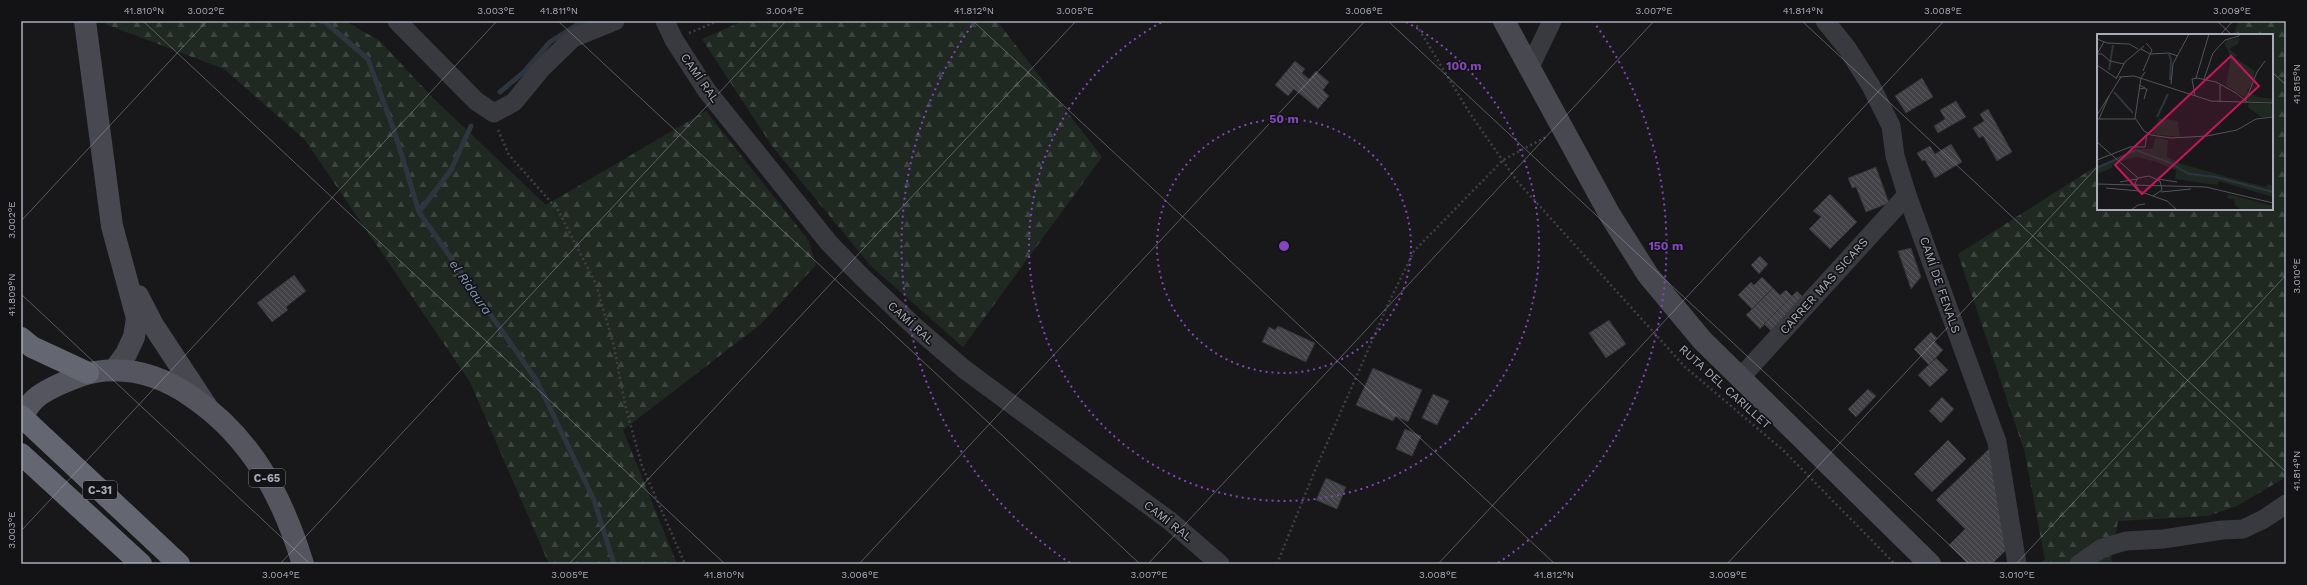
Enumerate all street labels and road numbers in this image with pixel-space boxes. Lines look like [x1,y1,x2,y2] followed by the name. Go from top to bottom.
[678,51,722,105] street label: CAMÍ RAL
[1777,235,1871,337] street label: CARRER MAS SICARS
[1917,235,1963,335] street label: CAMÍ DE FENALS
[885,299,937,347] street label: CAMÍ RAL
[1676,342,1774,432] street label: RUTA DEL CARILLET
[249,469,285,487] road number: C-65
[83,481,117,499] road number: C-31
[1141,498,1195,544] street label: CAMÍ RAL

